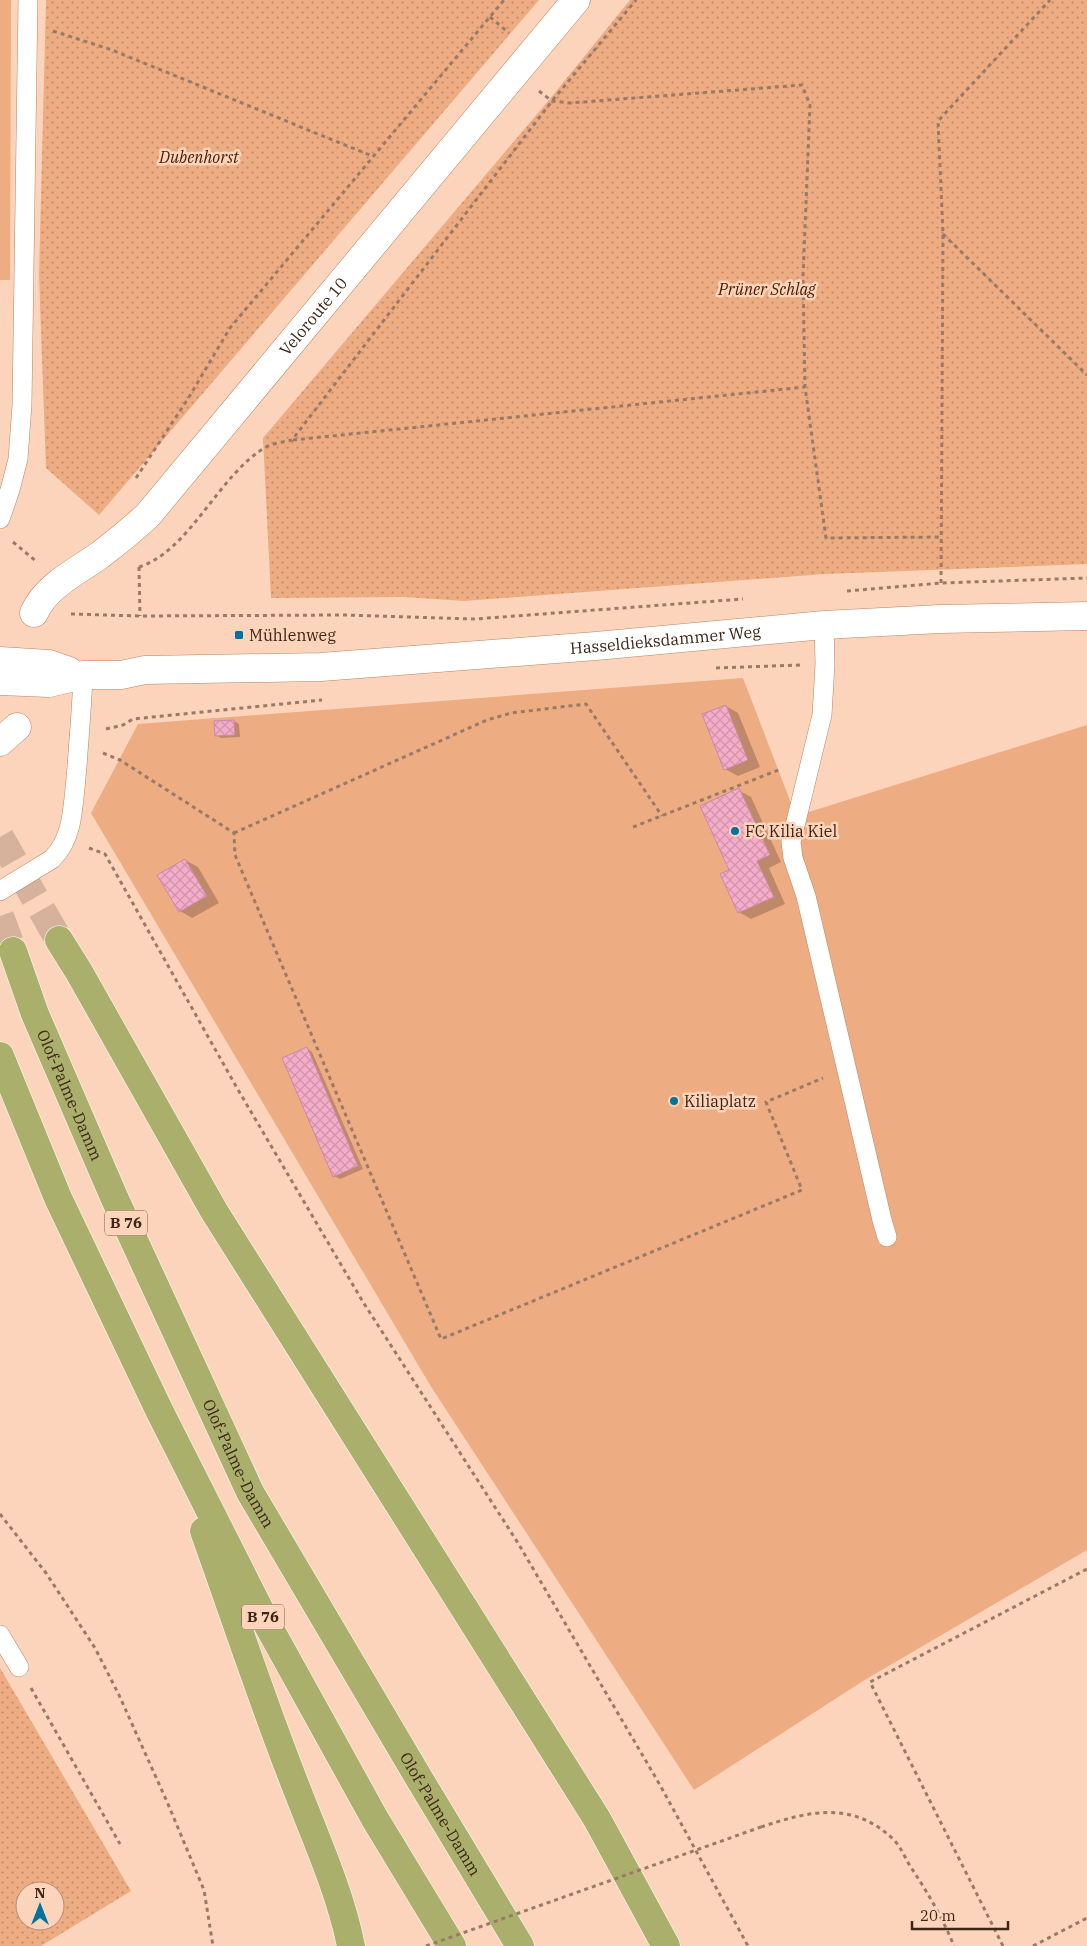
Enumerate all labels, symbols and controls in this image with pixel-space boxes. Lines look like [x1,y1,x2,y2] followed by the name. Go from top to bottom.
[158,147,240,167] park label: Dubenhorst
[275,273,351,359] street label: Veloroute 10
[717,279,816,299] park label: Prüner Schlag
[569,621,762,658] street label: Hasseldieksdammer Weg
[249,625,336,645] place label: Mühlenweg
[233,629,245,641] marker: Mühlenweg
[745,821,837,841] place label: FC Kilia Kiel
[729,825,741,837] marker: FC Kilia Kiel
[33,1026,107,1164] street label: Olof-Palme-Damm
[684,1091,756,1111] place label: Kiliaplatz
[668,1095,680,1107] marker: Kiliaplatz
[105,1210,147,1236] road number: B 76
[199,1396,279,1531] street label: Olof-Palme-Damm
[242,1604,284,1630] road number: B 76
[396,1748,485,1879] street label: Olof-Palme-Damm
[15,1881,65,1931] north arrow
[34,1884,46,1902] text: N
[912,1898,1008,1930] scale bar
[920,1906,956,1925] text: 20 m

